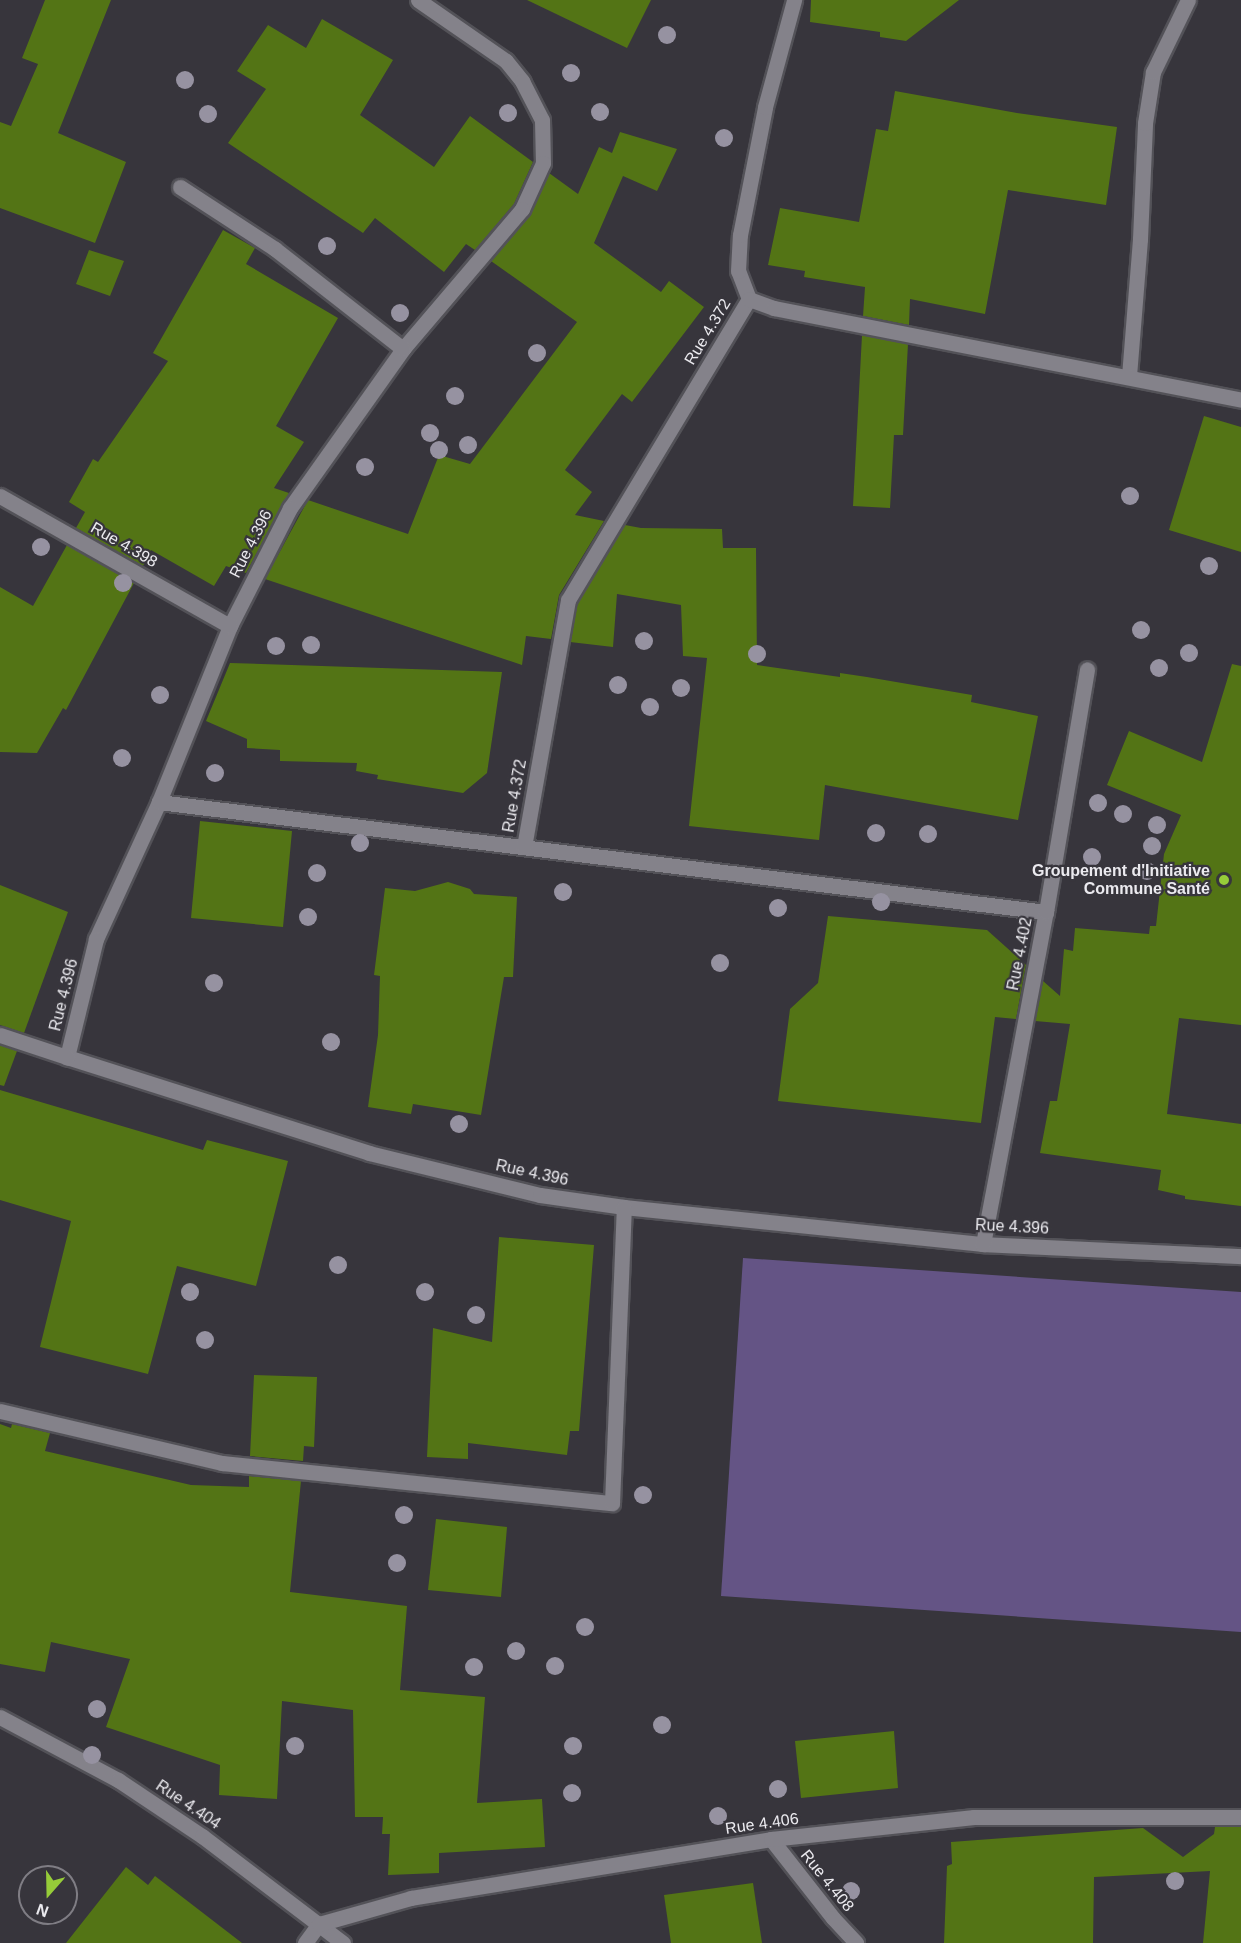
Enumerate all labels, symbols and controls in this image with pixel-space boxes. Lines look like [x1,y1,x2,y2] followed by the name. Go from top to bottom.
[681,295,735,369] street label: Rue 4.372
[226,507,276,581] street label: Rue 4.396
[87,518,161,572] street label: Rue 4.398
[499,758,531,834] street label: Rue 4.372
[1032,861,1210,899] place label: Groupement d'Initiative Commune Santé
[1215,871,1233,889] marker: Groupement d'Initiative Commune Santé
[1004,916,1036,992] street label: Rue 4.402
[46,957,82,1033] street label: Rue 4.396
[494,1156,570,1190] street label: Rue 4.396
[975,1215,1049,1239] street label: Rue 4.396
[152,1776,224,1834] street label: Rue 4.404
[724,1809,800,1839] street label: Rue 4.406
[796,1846,858,1916] street label: Rue 4.408
[18,1865,78,1925] north arrow
[34,1901,51,1920] text: N

